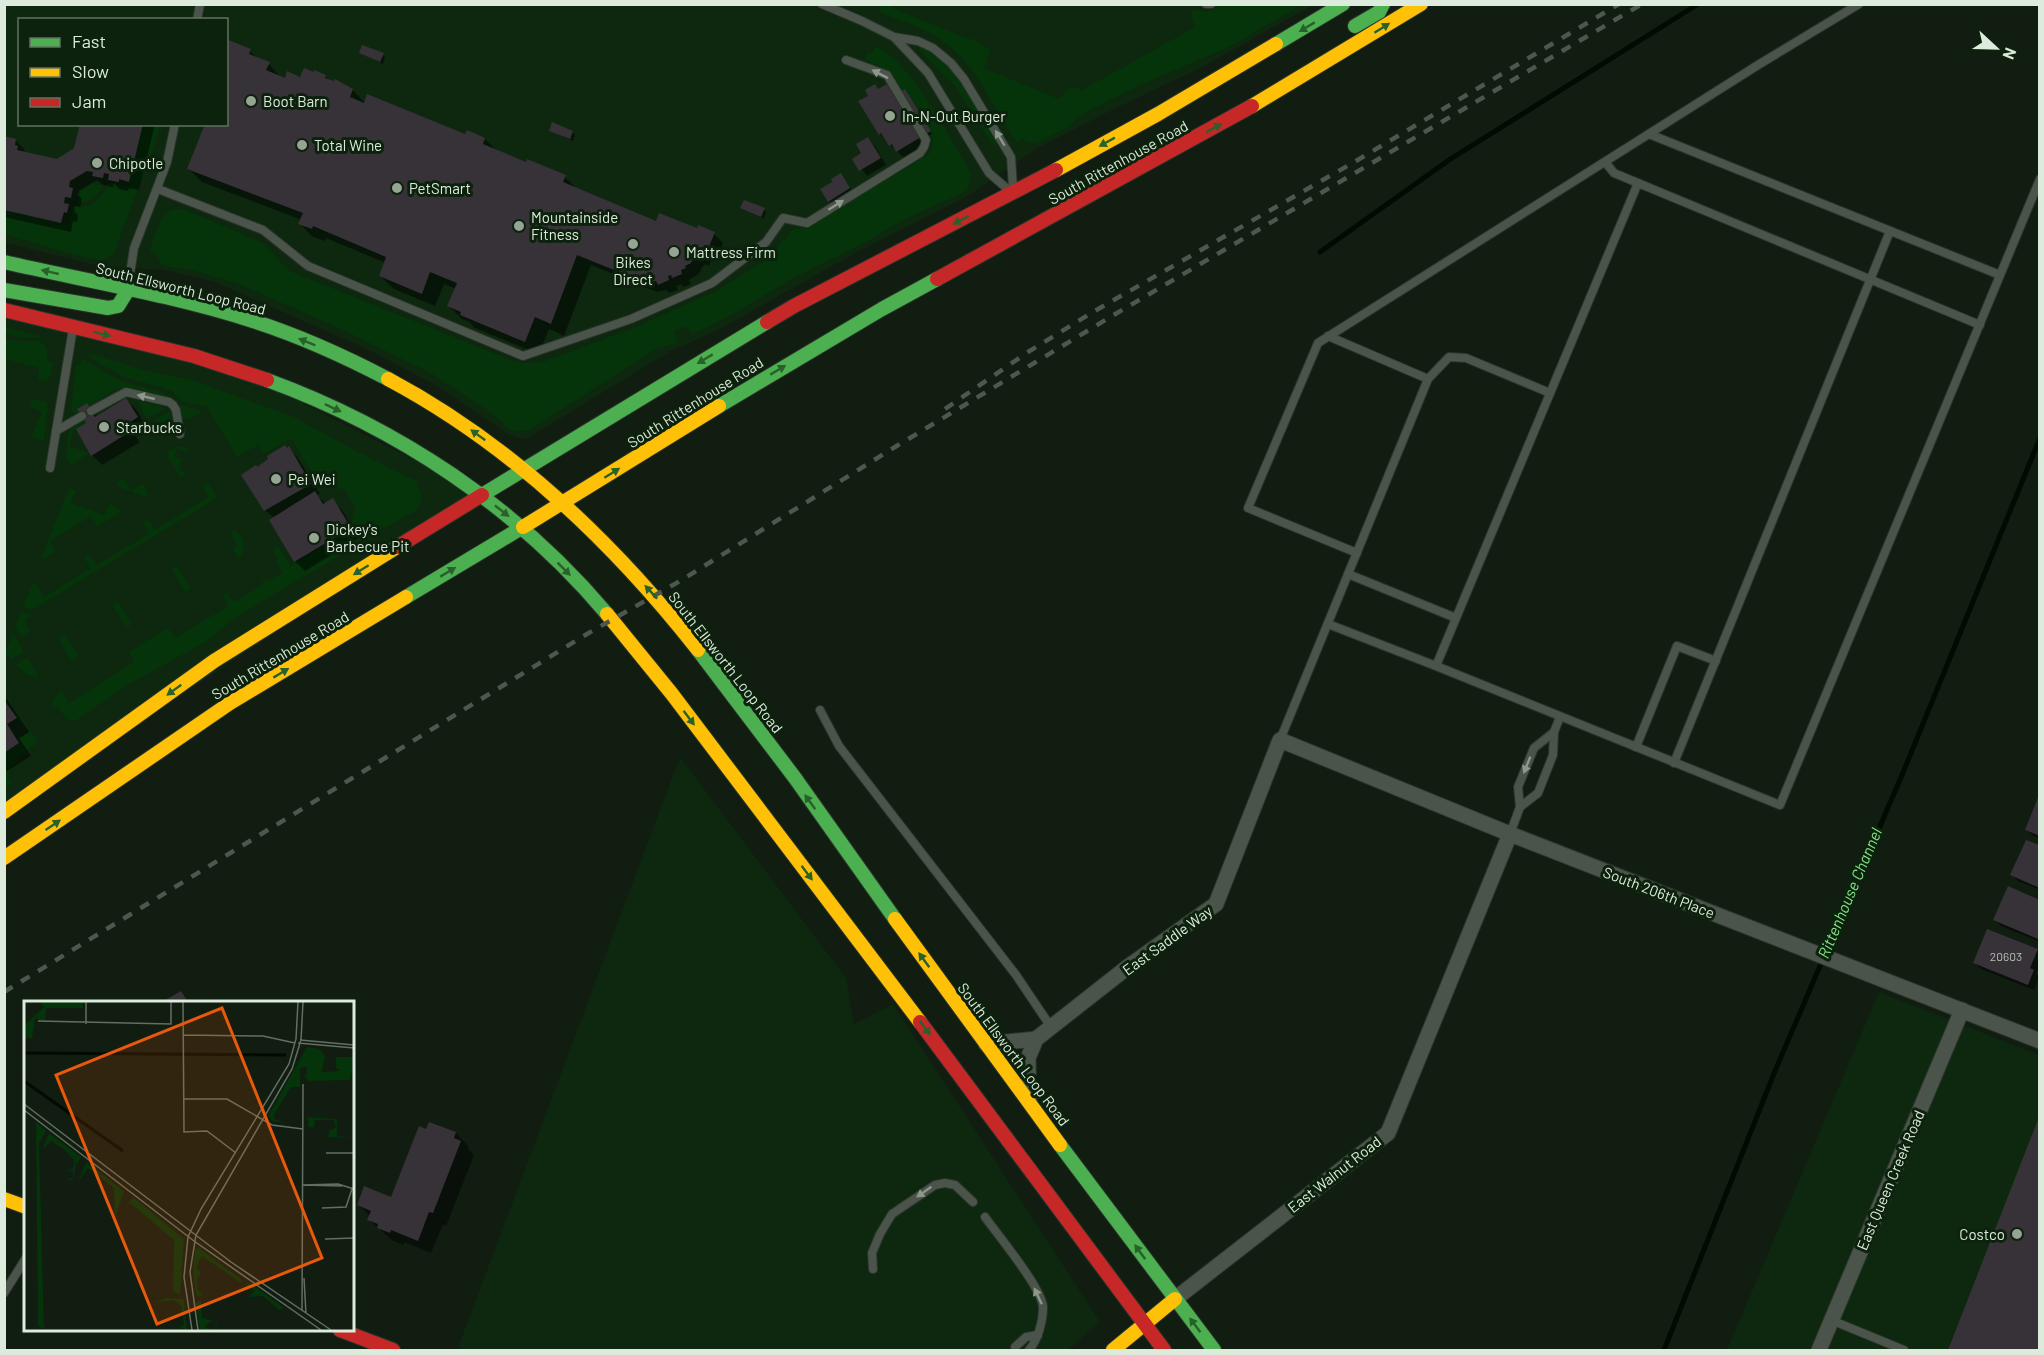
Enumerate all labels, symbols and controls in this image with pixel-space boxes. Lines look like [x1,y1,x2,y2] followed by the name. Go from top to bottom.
[18,18,228,126] legend
[1966,18,2026,78] north arrow
[1299,21,1315,32] one-way arrow
[1374,23,1390,34] one-way arrow
[72,30,106,52] text: Fast
[2000,45,2021,62] text: N
[72,60,109,82] text: Slow
[871,69,888,79] one-way arrow
[72,90,106,112] text: Jam
[263,92,328,110] place label: Boot Barn
[244,94,258,108] marker: Boot Barn
[902,107,1006,125] place label: In-N-Out Burger
[883,109,897,123] marker: In-N-Out Burger
[1045,116,1191,208] street label: South Rittenhouse Road
[1206,123,1223,133] one-way arrow
[994,130,1005,146] one-way arrow
[314,136,382,154] place label: Total Wine
[1098,137,1115,147] one-way arrow
[295,138,309,152] marker: Total Wine
[109,154,163,172] place label: Chipotle
[90,156,104,170] marker: Chipotle
[409,179,471,197] place label: PetSmart
[390,181,404,195] marker: PetSmart
[828,199,844,210] one-way arrow
[531,208,618,243] place label: Mountainside Fitness
[952,215,969,225] one-way arrow
[512,219,526,233] marker: Mountainside Fitness
[626,237,640,251] marker: Bikes Direct
[686,243,776,261] place label: Mattress Firm
[667,245,681,259] marker: Mattress Firm
[613,253,653,288] place label: Bikes Direct
[94,258,268,318] street label: South Ellsworth Loop Road
[40,267,59,276] one-way arrow
[93,329,111,339] one-way arrow
[297,337,315,347] one-way arrow
[624,353,766,451] street label: South Rittenhouse Road
[697,354,713,365] one-way arrow
[770,365,786,376] one-way arrow
[137,391,155,401] one-way arrow
[324,404,341,413] one-way arrow
[116,418,182,436] place label: Starbucks
[97,420,111,434] marker: Starbucks
[470,429,486,441] one-way arrow
[604,467,620,478] one-way arrow
[288,470,336,488] place label: Pei Wei
[269,472,283,486] marker: Pei Wei
[494,505,510,518] one-way arrow
[326,520,410,555] place label: Dickey's Barbecue Pit
[307,531,321,545] marker: Dickey's Barbecue Pit
[557,561,571,576] one-way arrow
[353,565,369,576] one-way arrow
[440,567,456,578] one-way arrow
[644,585,658,600] one-way arrow
[665,588,787,736] street label: South Ellsworth Loop Road
[208,607,352,703] street label: South Rittenhouse Road
[273,668,290,678] one-way arrow
[166,684,181,696] one-way arrow
[683,710,695,726] one-way arrow
[1522,756,1531,774] one-way arrow
[804,795,816,811] one-way arrow
[44,819,60,831] one-way arrow
[1813,825,1885,961] water label: Rittenhouse Channel
[1601,862,1717,922] street label: South 206th Place
[801,865,813,881] one-way arrow
[1119,901,1215,979] street label: East Saddle Way
[1990,949,2022,963] house number: 20603
[918,953,930,969] one-way arrow
[954,979,1074,1129] street label: South Ellsworth Loop Road
[24,1001,354,1331] inset map
[919,1021,931,1036] one-way arrow
[1852,1107,1928,1253] street label: East Queen Creek Road
[1284,1132,1384,1216] street label: East Walnut Road
[917,1186,933,1198] one-way arrow
[1959,1225,2005,1243] place label: Costco
[2010,1227,2024,1241] marker: Costco
[1135,1244,1147,1259] one-way arrow
[1034,1287,1043,1304] one-way arrow
[1189,1317,1201,1332] one-way arrow

